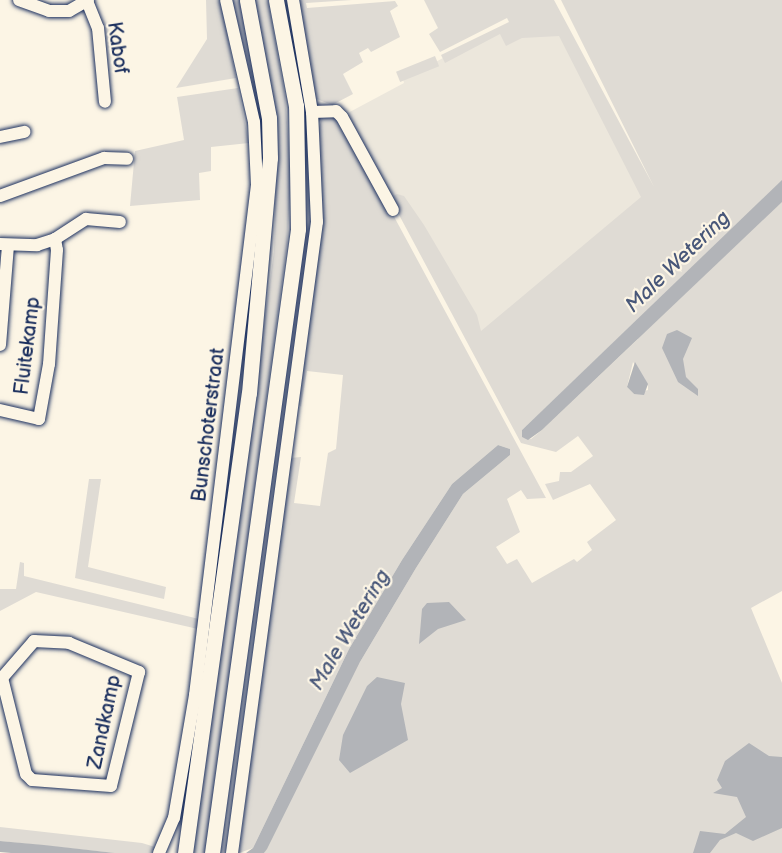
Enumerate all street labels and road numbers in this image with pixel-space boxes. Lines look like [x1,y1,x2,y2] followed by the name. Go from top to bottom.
[101,20,133,76] street label: Kabof
[10,296,46,396] street label: Fluitekamp
[188,347,230,503] street label: Bunschoterstraat
[83,673,127,771] street label: Zandkamp

